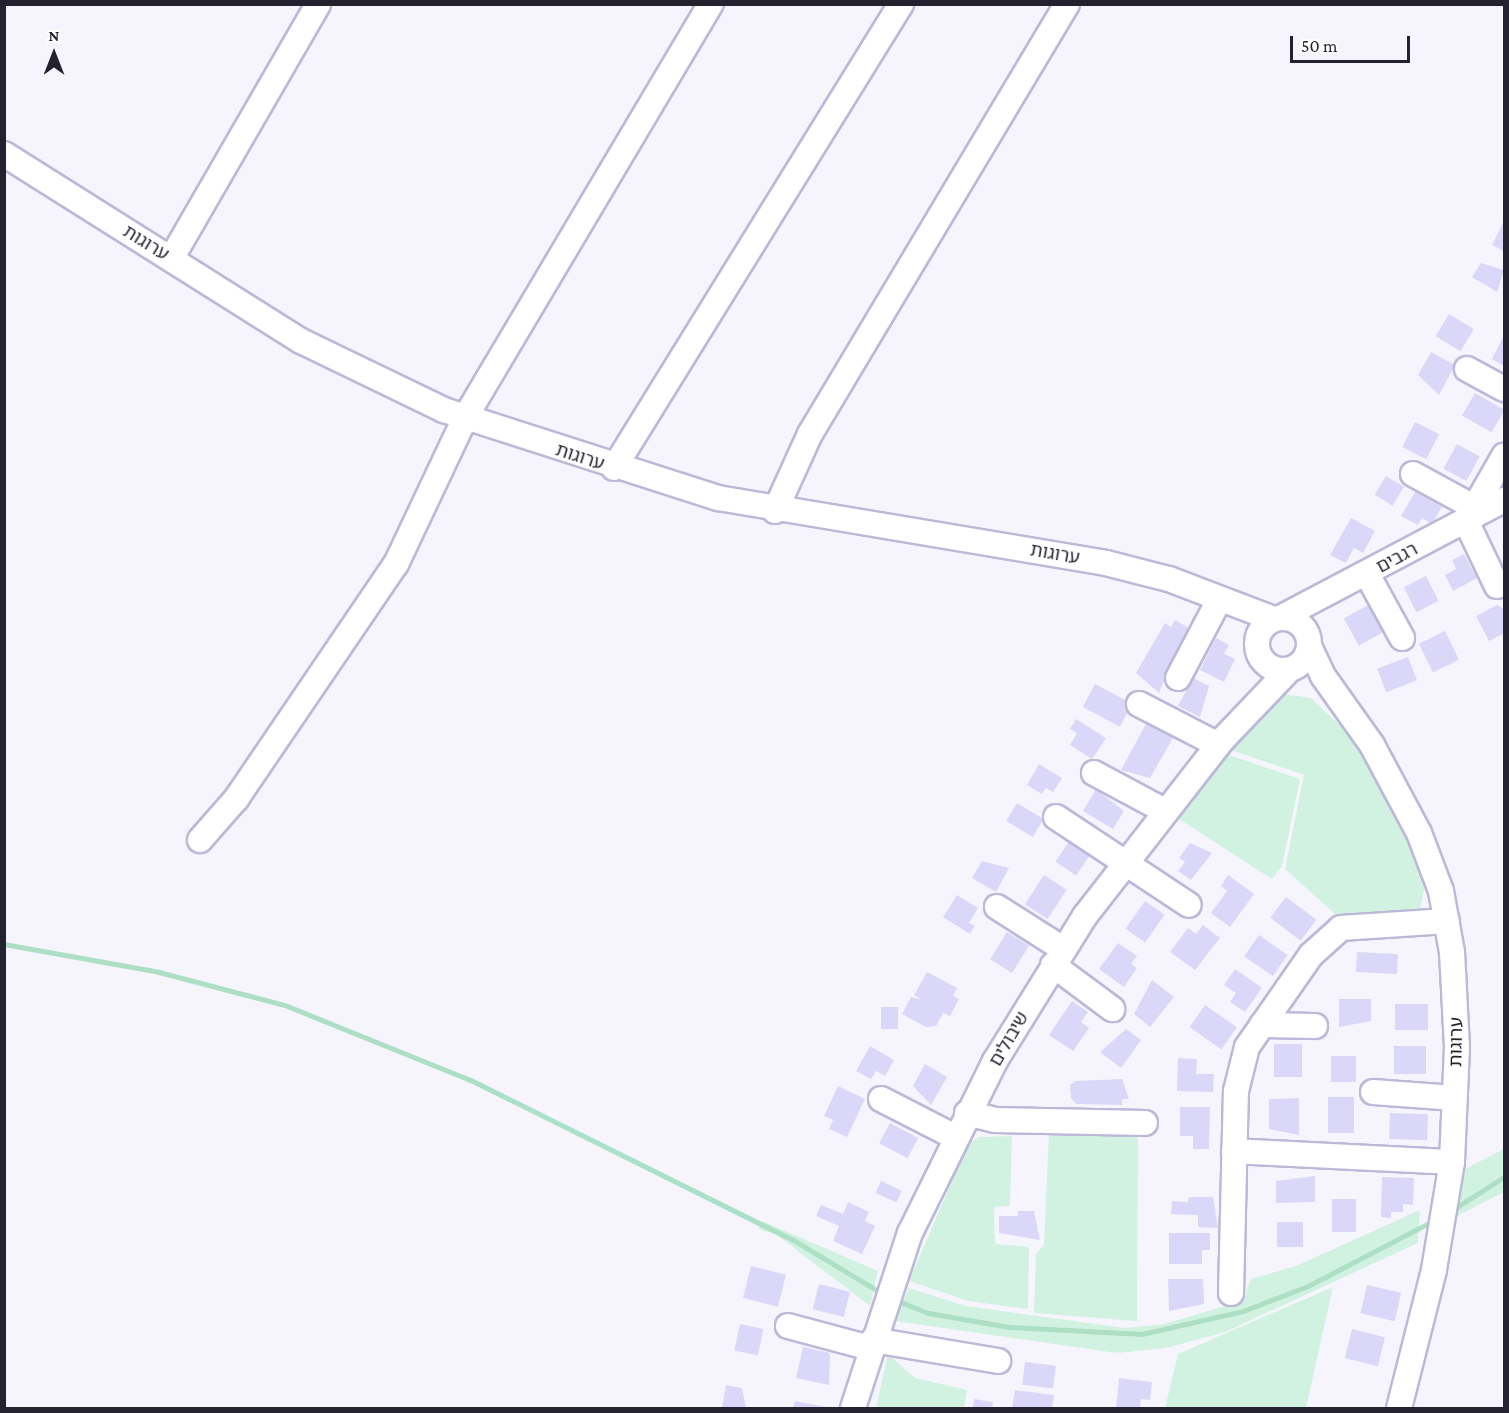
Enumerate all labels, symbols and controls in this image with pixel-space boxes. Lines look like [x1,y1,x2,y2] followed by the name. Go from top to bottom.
[24,24,84,84] north arrow
[1293,24,1413,62] scale bar
[49,27,59,44] text: N
[1301,36,1338,56] text: 50 m
[119,221,173,265] street label: ערוגות
[553,439,607,475] street label: ערוגות
[1373,538,1421,578] street label: רגבים
[1029,539,1081,569] street label: ערוגות
[985,1008,1033,1070] street label: שיבולים
[1445,1017,1467,1067] street label: ערוגות

